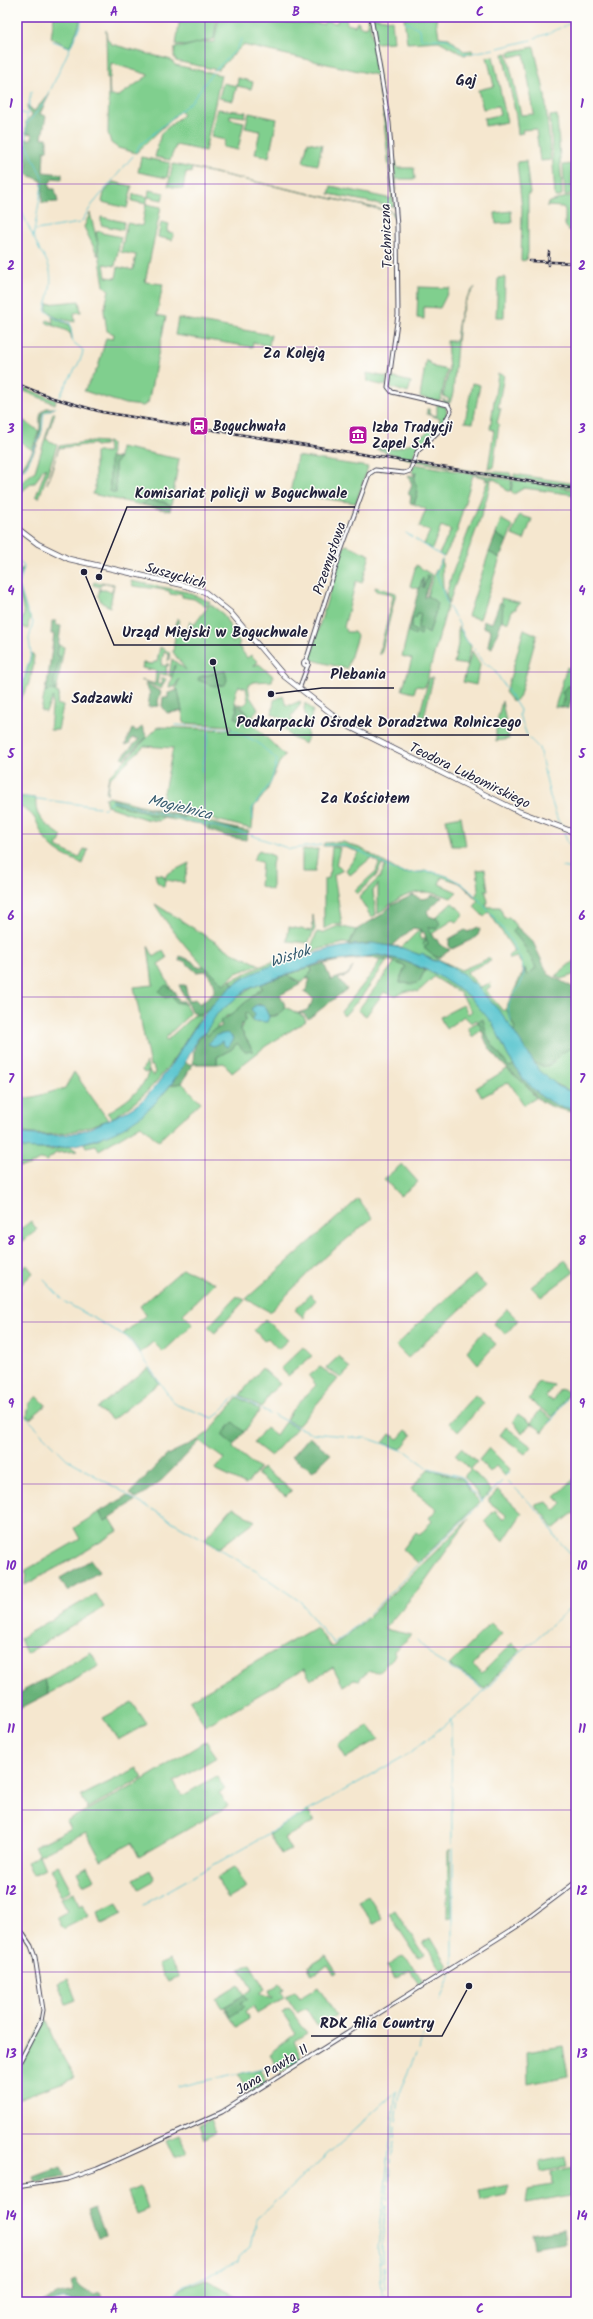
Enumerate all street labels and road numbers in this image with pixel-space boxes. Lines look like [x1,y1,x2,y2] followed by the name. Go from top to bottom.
[375,203,399,269] street label: Techniczna
[307,519,353,598] street label: Przemysłowa
[143,557,209,595] street label: Suszyckich
[405,737,534,815] street label: Teodora Lubomirskiego
[232,2039,313,2101] street label: Jana Pawła II

